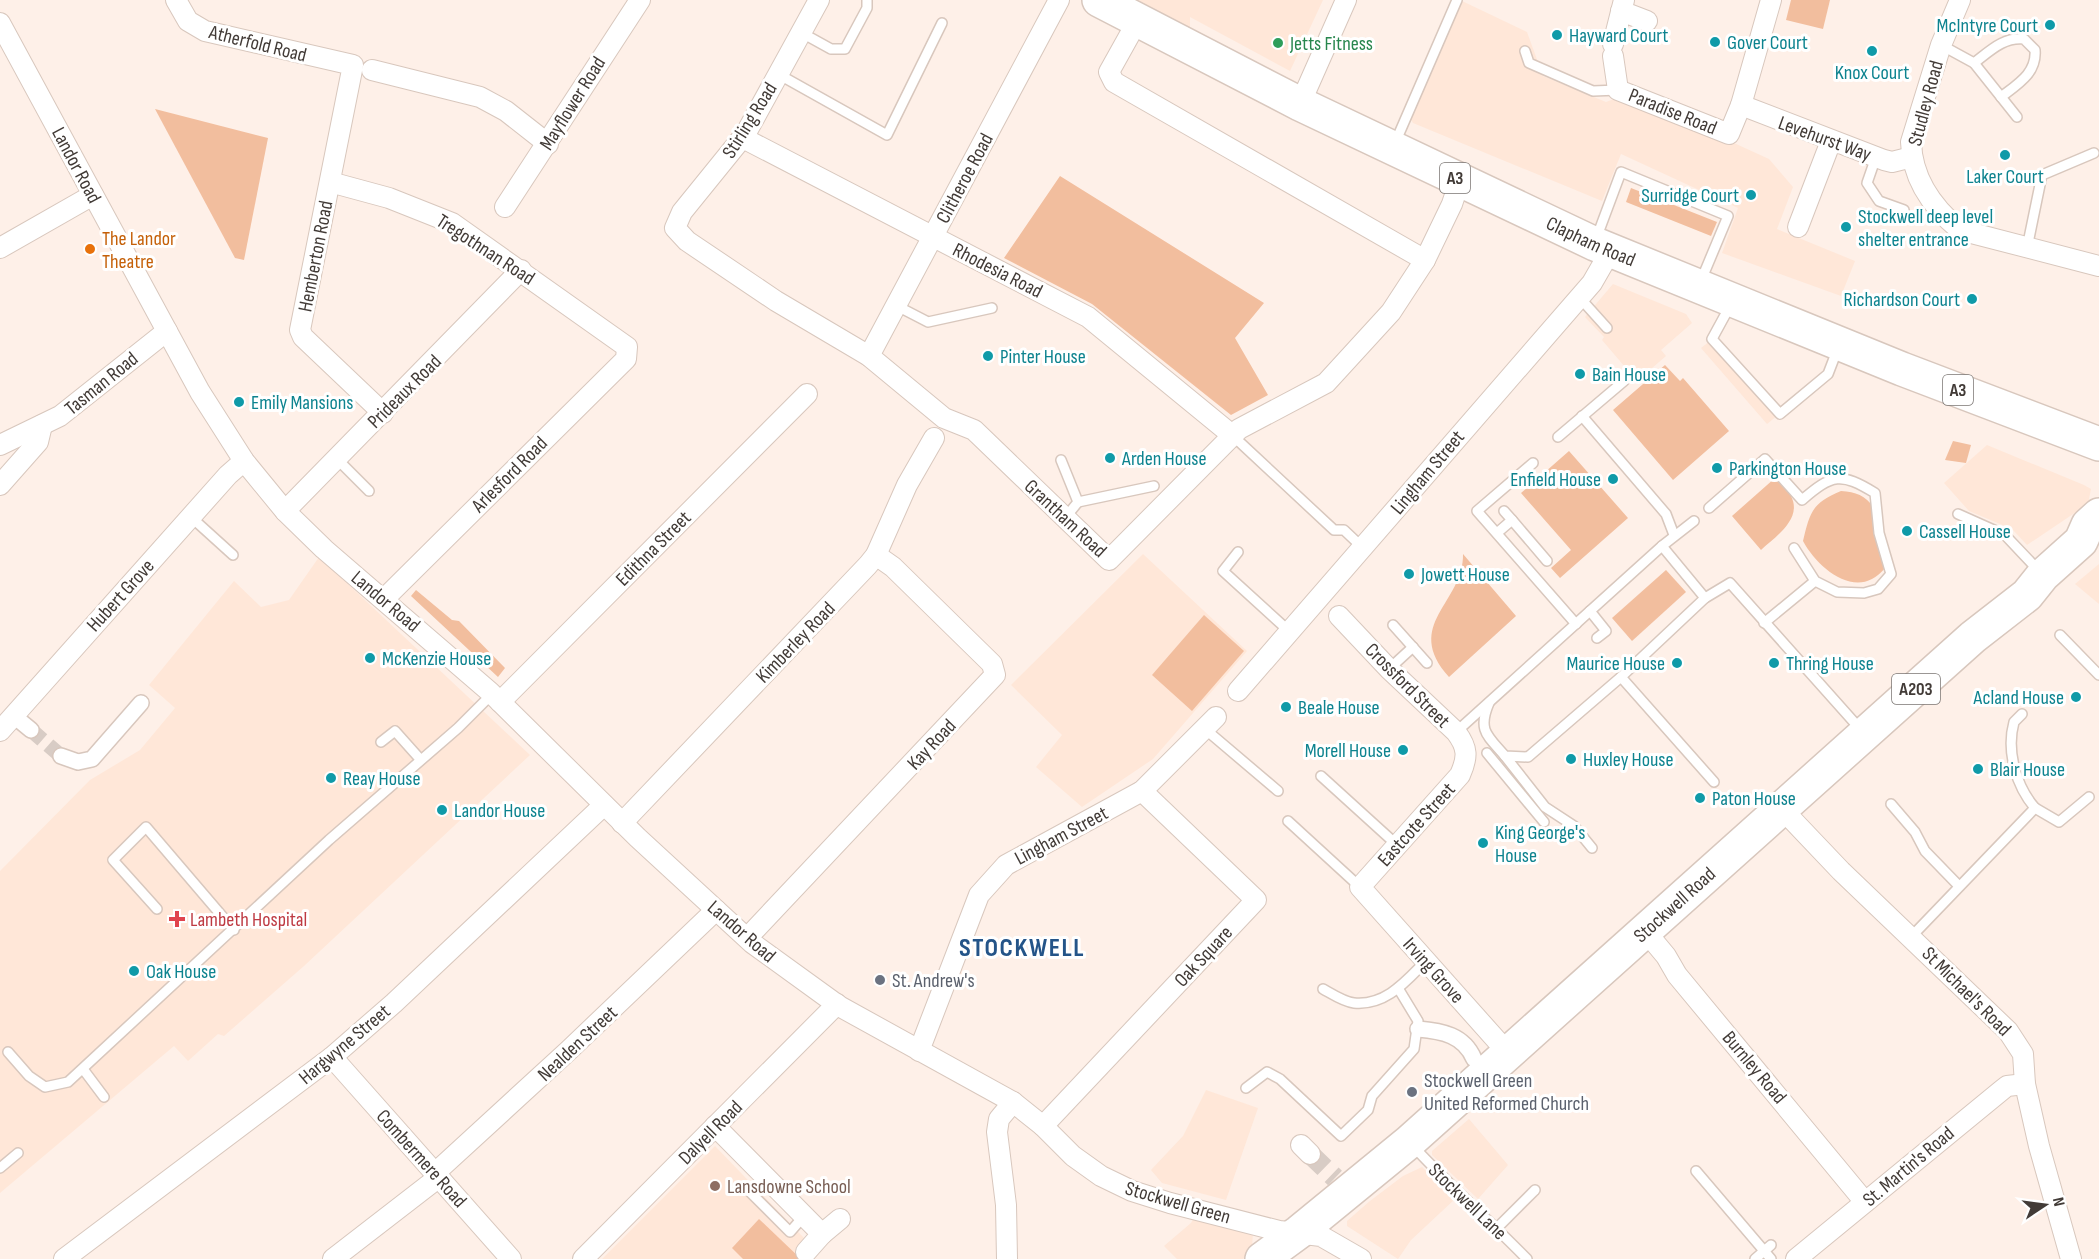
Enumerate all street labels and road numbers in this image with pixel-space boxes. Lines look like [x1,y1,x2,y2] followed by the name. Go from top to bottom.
[206,20,309,68] street label: Atherfold Road
[535,52,611,155] street label: Mayflower Road
[1903,58,1949,148] street label: Studley Road
[717,78,783,163] street label: Stirling Road
[1625,83,1720,140] street label: Paradise Road
[1775,111,1875,167] street label: Levehurst Way
[46,123,106,208] street label: Landor Road
[931,129,999,228] street label: Clitheroe Road
[1440,163,1470,193] road number: A3
[293,199,339,314] street label: Hemberton Road
[432,209,539,290] street label: Tregothnan Road
[1542,212,1639,272] street label: Clapham Road
[949,238,1046,304] street label: Rhodesia Road
[60,347,143,421] street label: Tasman Road
[363,350,447,434] street label: Prideaux Road
[1943,375,1973,405] road number: A3
[1386,426,1470,519] street label: Lingham Street
[466,432,553,518] street label: Arlesford Road
[1019,475,1111,563] street label: Grantham Road
[611,506,696,591] street label: Edithna Street
[82,554,160,637] street label: Hubert Grove
[346,566,425,637] street label: Landor Road
[751,597,840,688] street label: Kimberley Road
[1360,638,1455,733] street label: Crossford Street
[1892,674,1940,704] road number: A203
[902,714,961,775] street label: Kay Road
[1373,778,1461,871] street label: Eastcote Street
[1011,801,1112,870] street label: Lingham Street
[1629,862,1721,948] street label: Stockwell Road
[702,896,780,968] street label: Landor Road
[1170,921,1238,992] street label: Oak Square
[1397,933,1469,1009] street label: Irving Grove
[1917,942,2016,1041] street label: St Michael's Road
[294,1000,395,1090] street label: Hargwyne Street
[533,1001,622,1087] street label: Nealden Street
[1717,1026,1792,1109] street label: Burnley Road
[674,1096,748,1170] street label: Dalyell Road
[371,1105,472,1213] street label: Combermere Road
[1858,1122,1959,1212] street label: St. Martin's Road
[1423,1158,1512,1245] street label: Stockwell Lane
[1122,1176,1233,1229] street label: Stockwell Green

